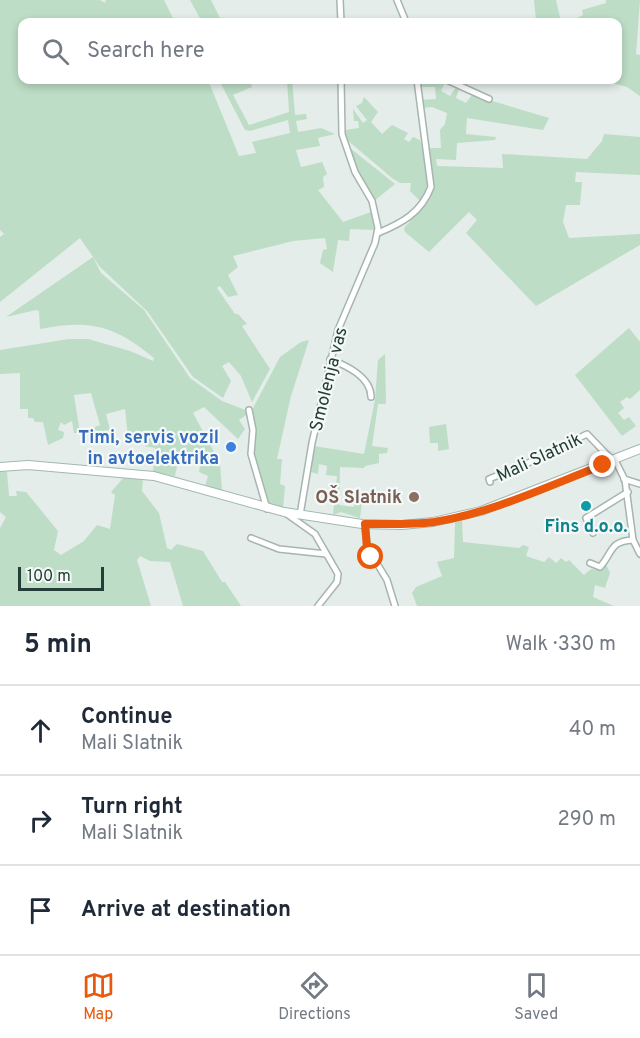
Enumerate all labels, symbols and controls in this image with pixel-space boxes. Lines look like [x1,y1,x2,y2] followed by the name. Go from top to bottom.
[18,18,622,84] search box
[39,35,72,68] icon: search
[87,38,205,65] text: Search here
[305,325,354,434] street label: Smolenja vas
[78,427,219,471] place label: Timi, servis vozil in avtoelektrika
[493,429,586,488] street label: Mali Slatnik
[224,440,238,454] marker: Timi, servis vozil in avtoelektrika
[589,451,615,477] route end
[315,485,402,510] place label: OŠ Slatnik
[407,490,421,504] marker: OŠ Slatnik
[579,499,593,513] marker: Fins d.o.o.
[544,516,628,539] place label: Fins d.o.o.
[357,543,383,569] route start
[18,564,104,592] scale bar
[27,567,71,587] text: 100 m
[24,629,92,662] text: 5 min
[506,632,616,658] text: Walk · 330 m
[81,704,172,731] text: Continue
[24,714,57,747] icon: ahead
[569,717,616,743] text: 40 m
[81,731,183,757] text: Mali Slatnik
[81,794,183,821] text: Turn right
[24,804,57,837] icon: right
[558,807,616,833] text: 290 m
[81,821,183,847] text: Mali Slatnik
[24,894,57,927] icon: arrive
[81,897,291,924] text: Arrive at destination
[82,969,115,1025] tab: Map
[278,969,351,1025] tab: Directions
[514,969,558,1025] tab: Saved

